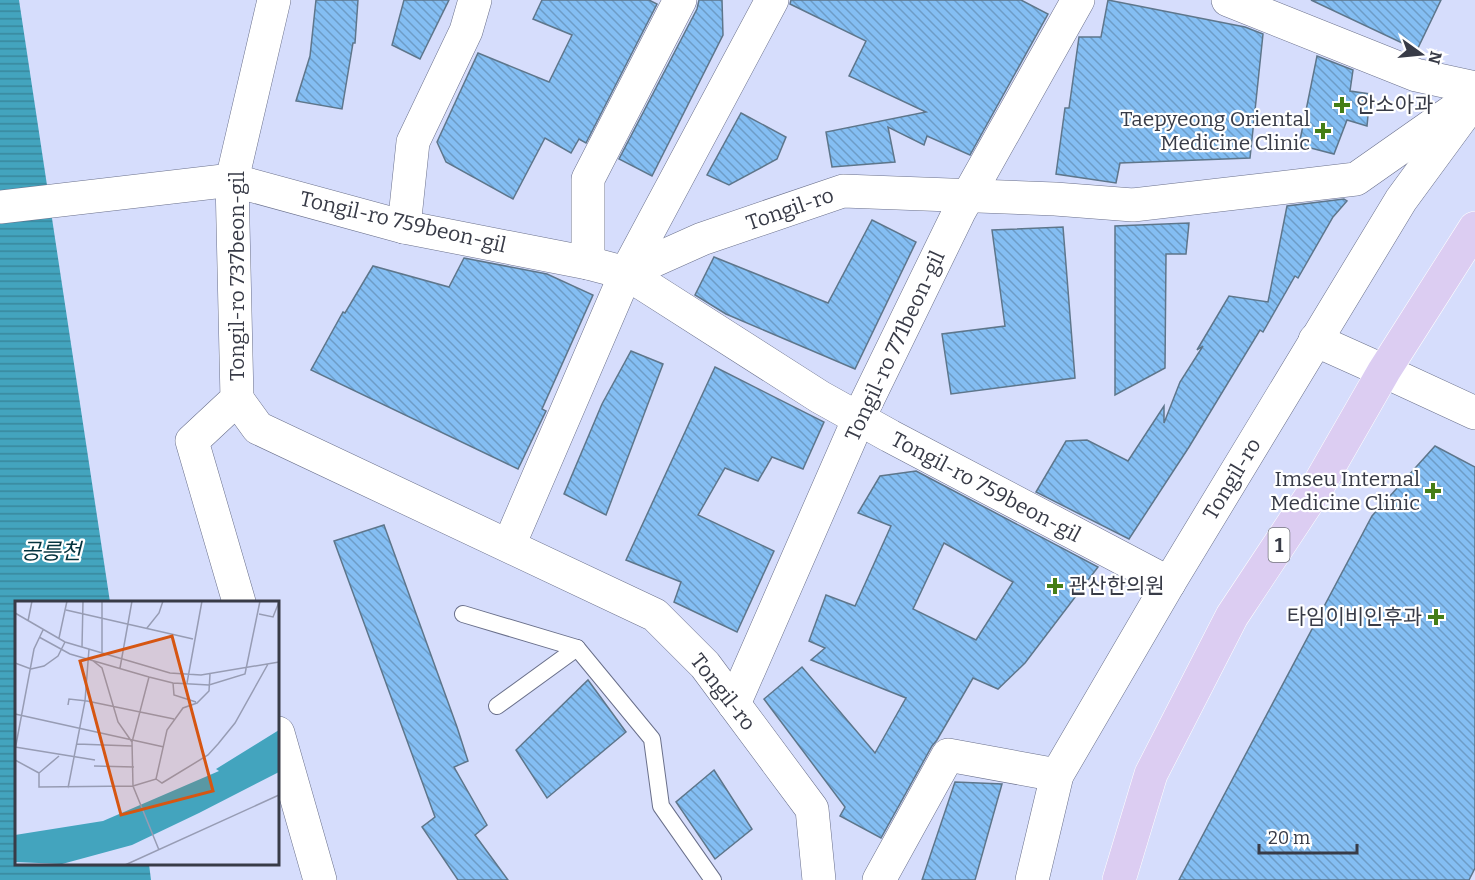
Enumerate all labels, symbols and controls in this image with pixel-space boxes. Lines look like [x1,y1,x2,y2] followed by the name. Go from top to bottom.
[1391,24,1451,84] north arrow
[1424,49,1446,66] text: N
[1356,92,1433,118] place label: 안소아과
[1333,96,1351,114] marker: 안소아과
[1120,106,1310,156] place label: Taepyeong Oriental Medicine Clinic
[1314,122,1332,140] marker: Taepyeong Oriental Medicine Clinic
[224,171,250,381] street label: Tongil-ro 737beon-gil
[743,182,837,236] street label: Tongil-ro
[297,186,509,258] street label: Tongil-ro 759beon-gil
[839,247,951,445] street label: Tongil-ro 771beon-gil
[887,426,1085,548] street label: Tongil-ro 759beon-gil
[1197,433,1267,525] street label: Tongil-ro
[1270,466,1420,516] place label: Imseu Internal Medicine Clinic
[1424,482,1442,500] marker: Imseu Internal Medicine Clinic
[1268,528,1290,562] road number: 1
[21,538,84,565] water label: 공릉천
[1068,573,1165,599] place label: 관산한의원
[1046,577,1064,595] marker: 관산한의원
[15,601,279,865] inset map
[1287,604,1422,630] place label: 타임이비인후과
[1427,608,1445,626] marker: 타임이비인후과
[685,648,761,736] street label: Tongil-ro
[1259,817,1356,855] scale bar
[1268,827,1310,849] text: 20 m

